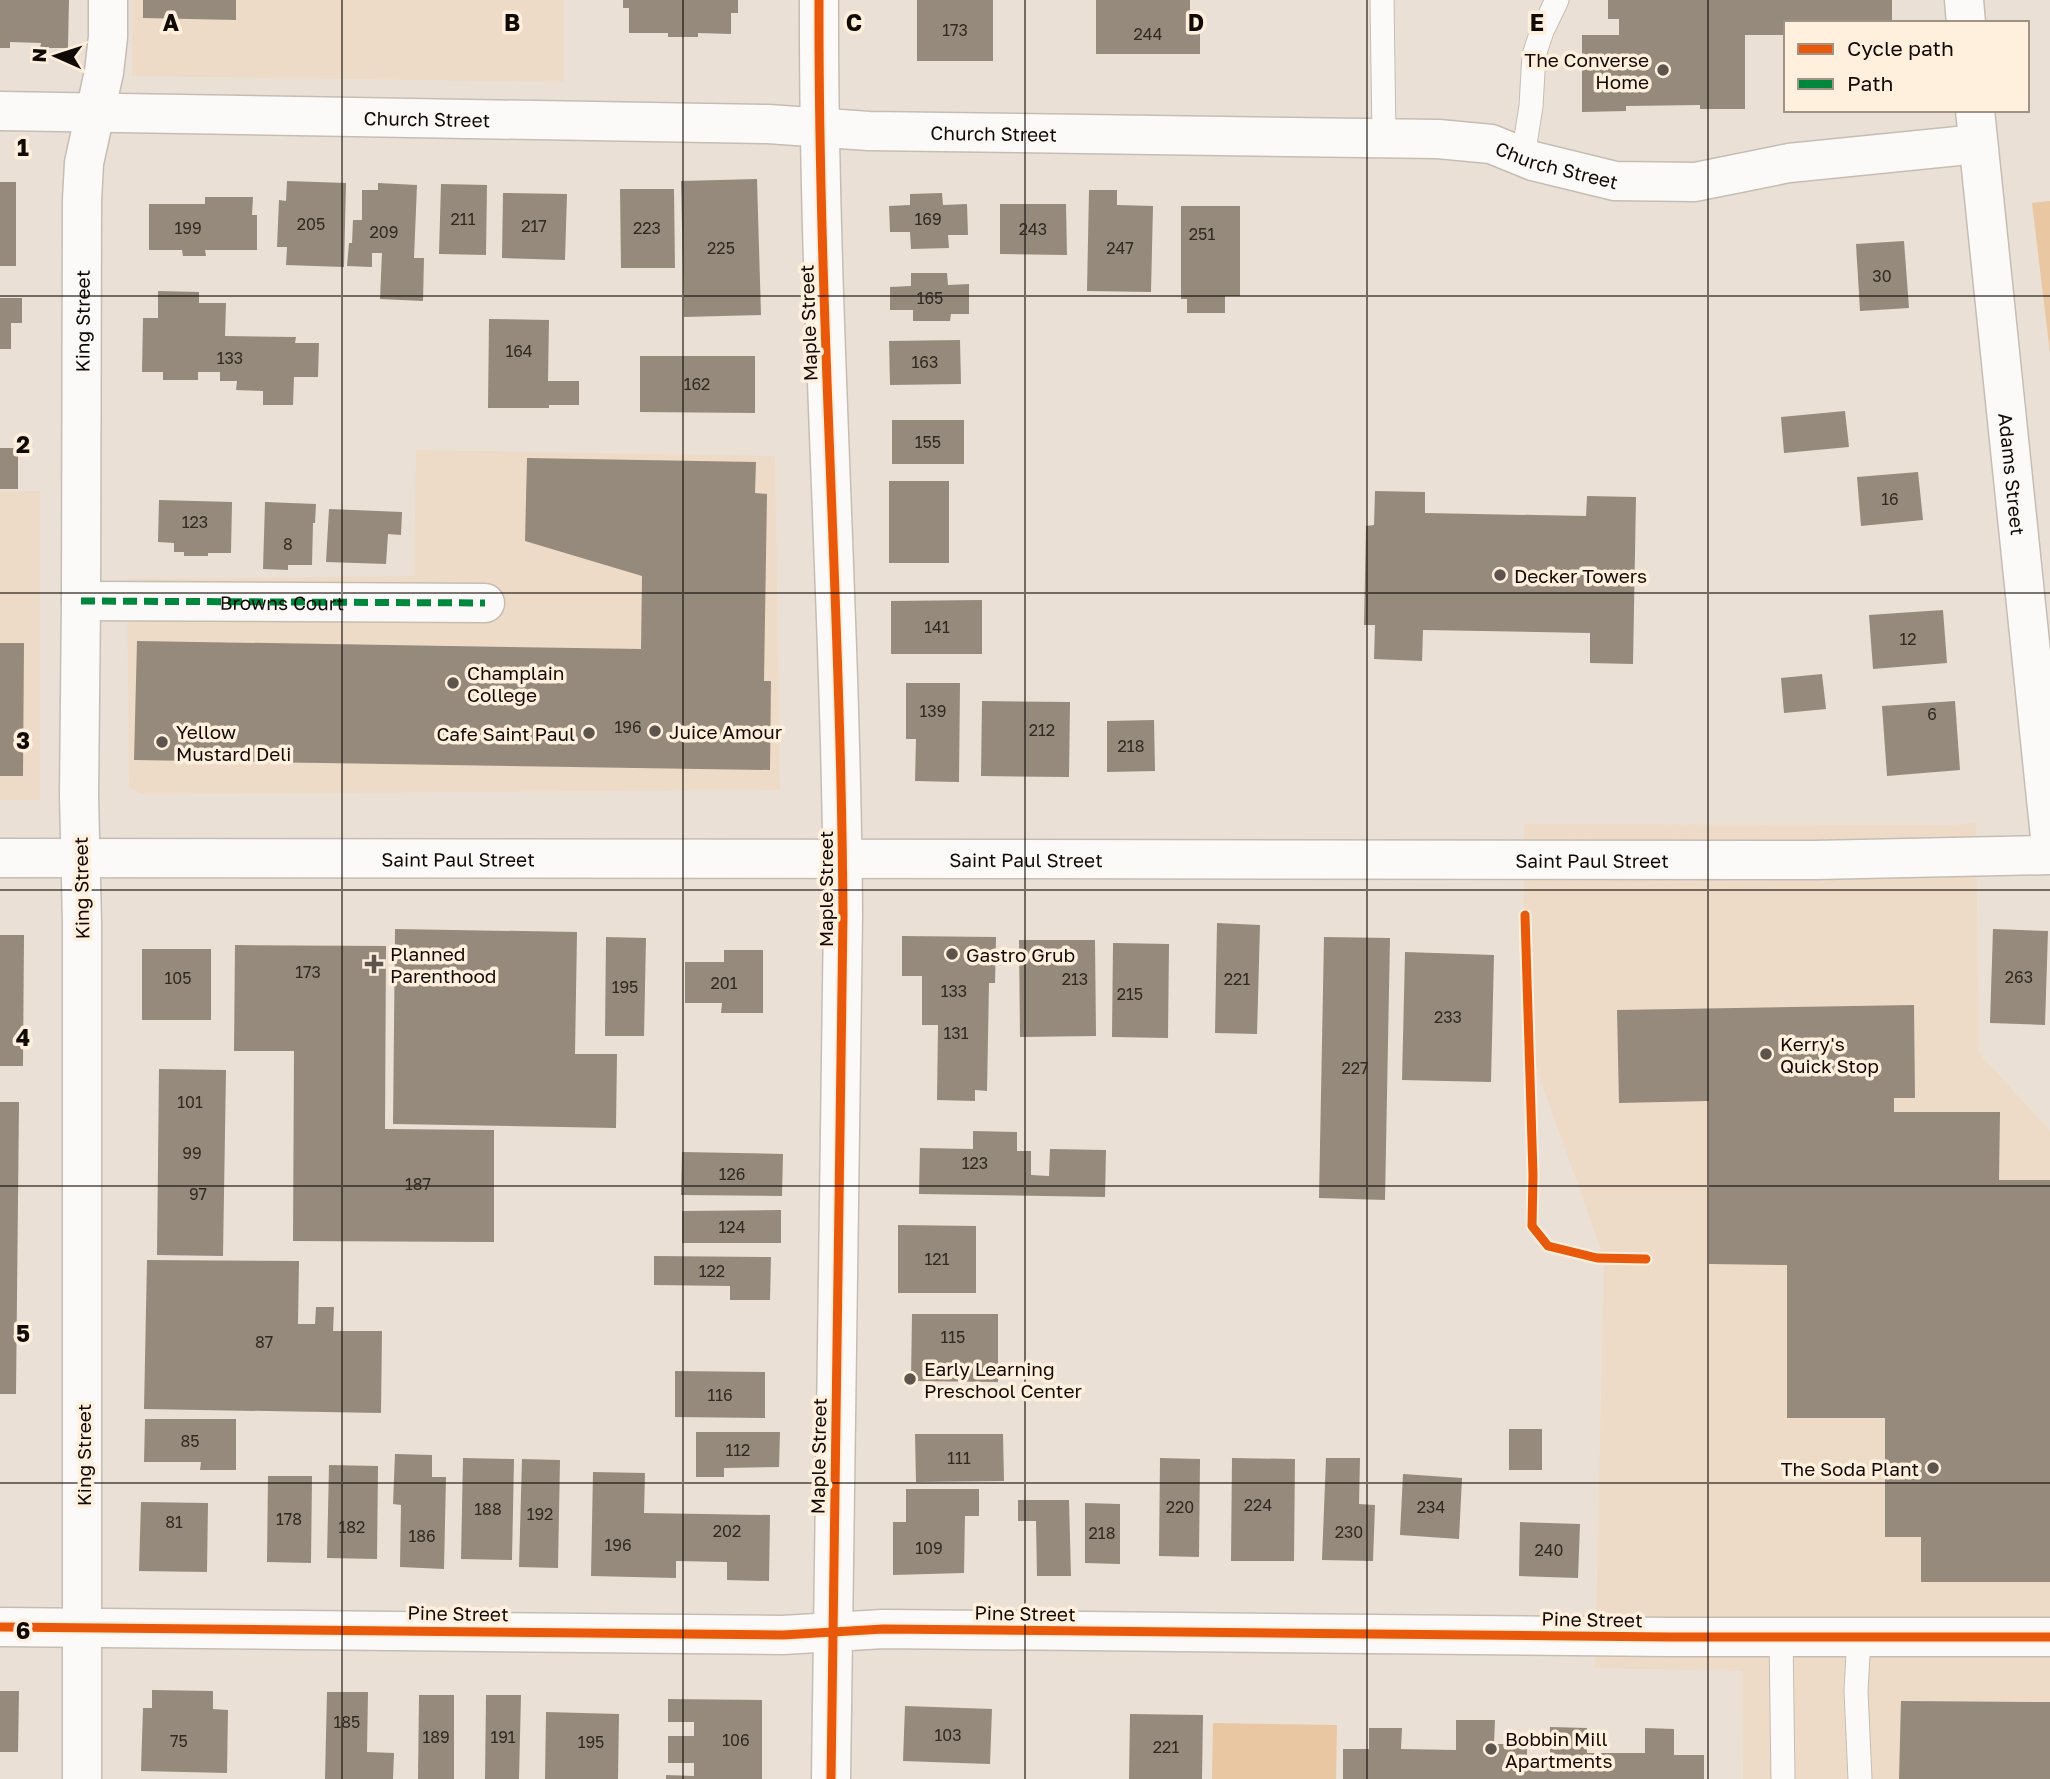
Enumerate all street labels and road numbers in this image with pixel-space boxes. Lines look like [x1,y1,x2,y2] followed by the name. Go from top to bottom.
[364,106,490,131] street label: Church Street
[930,120,1057,145] street label: Church Street
[1492,136,1621,193] street label: Church Street
[794,264,822,382] street label: Maple Street
[70,270,93,372] street label: King Street
[1995,412,2030,536] street label: Adams Street
[220,590,344,614] street label: Browns Court
[814,831,837,947] street label: Maple Street
[69,837,93,939] street label: King Street
[381,847,535,870] street label: Saint Paul Street
[949,848,1103,871] street label: Saint Paul Street
[1515,848,1669,871] street label: Saint Paul Street
[805,1397,831,1515] street label: Maple Street
[72,1404,95,1506] street label: King Street
[407,1601,509,1625] street label: Pine Street
[974,1601,1076,1625] street label: Pine Street
[1541,1607,1643,1631] street label: Pine Street

